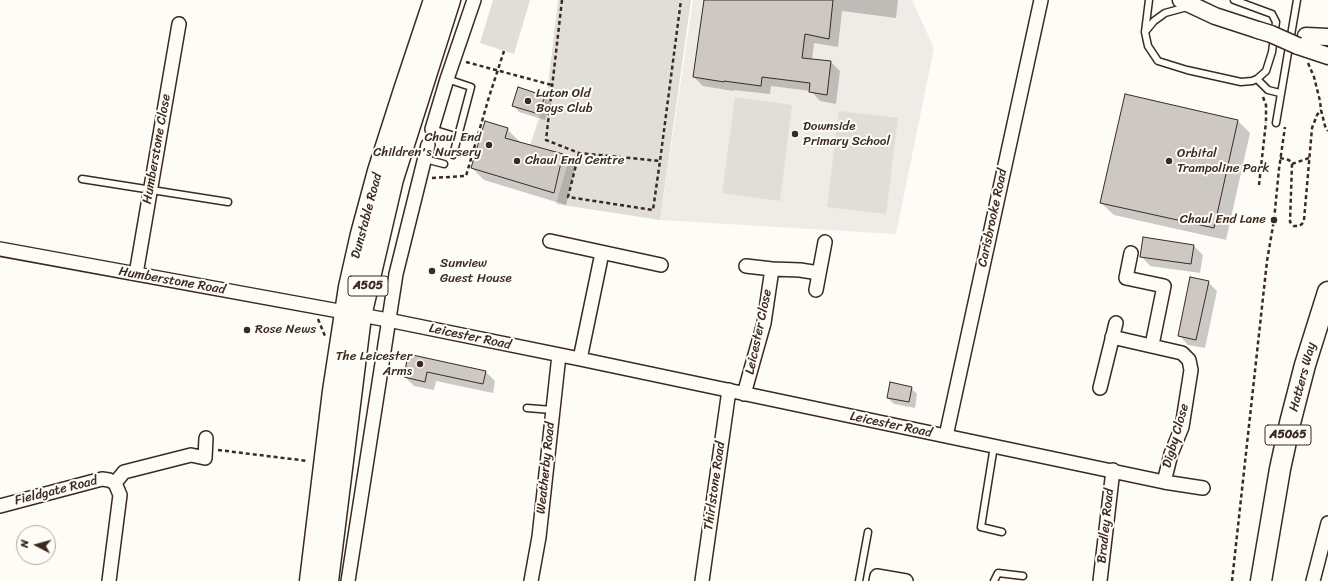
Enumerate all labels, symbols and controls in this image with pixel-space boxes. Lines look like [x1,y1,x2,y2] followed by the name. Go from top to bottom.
[536,86,593,117] place label: Luton Old Boys Club
[140,93,174,205] street label: Humberstone Close
[523,96,533,106] marker: Luton Old Boys Club
[803,119,890,150] place label: Downside Primary School
[790,129,800,139] marker: Downside Primary School
[373,130,481,161] place label: Chaul End Children's Nursery
[484,140,494,150] marker: Chaul End Children's Nursery
[1177,146,1269,177] place label: Orbital Trampoline Park
[525,153,624,169] place label: Chaul End Centre
[512,156,522,166] marker: Chaul End Centre
[1164,156,1174,166] marker: Orbital Trampoline Park
[975,168,1011,268] street label: Carisbrooke Road
[348,172,386,260] street label: Dunstable Road
[1180,212,1266,228] place label: Chaul End Lane
[1269,215,1279,225] marker: Chaul End Lane
[440,256,512,287] place label: Sunview Guest House
[117,264,227,298] street label: Humberstone Road
[427,266,437,276] marker: Sunview Guest House
[348,276,388,296] road number: A505
[742,288,776,376] street label: Leicester Close
[428,321,512,353] street label: Leicester Road
[255,322,316,338] place label: Rose News
[242,325,252,335] marker: Rose News
[1286,341,1320,413] street label: Hatters Way
[336,349,412,380] place label: The Leicester Arms
[415,359,425,369] marker: The Leicester Arms
[1159,402,1193,470] street label: Digby Close
[849,409,933,441] street label: Leicester Road
[533,421,559,515] street label: Weatherby Road
[1265,425,1311,445] road number: A5065
[701,441,729,531] street label: Thirlstone Road
[13,473,99,509] street label: Fieldgate Road
[1094,488,1118,564] street label: Bradley Road
[16,525,56,565] north arrow
[15,539,34,549] text: N

